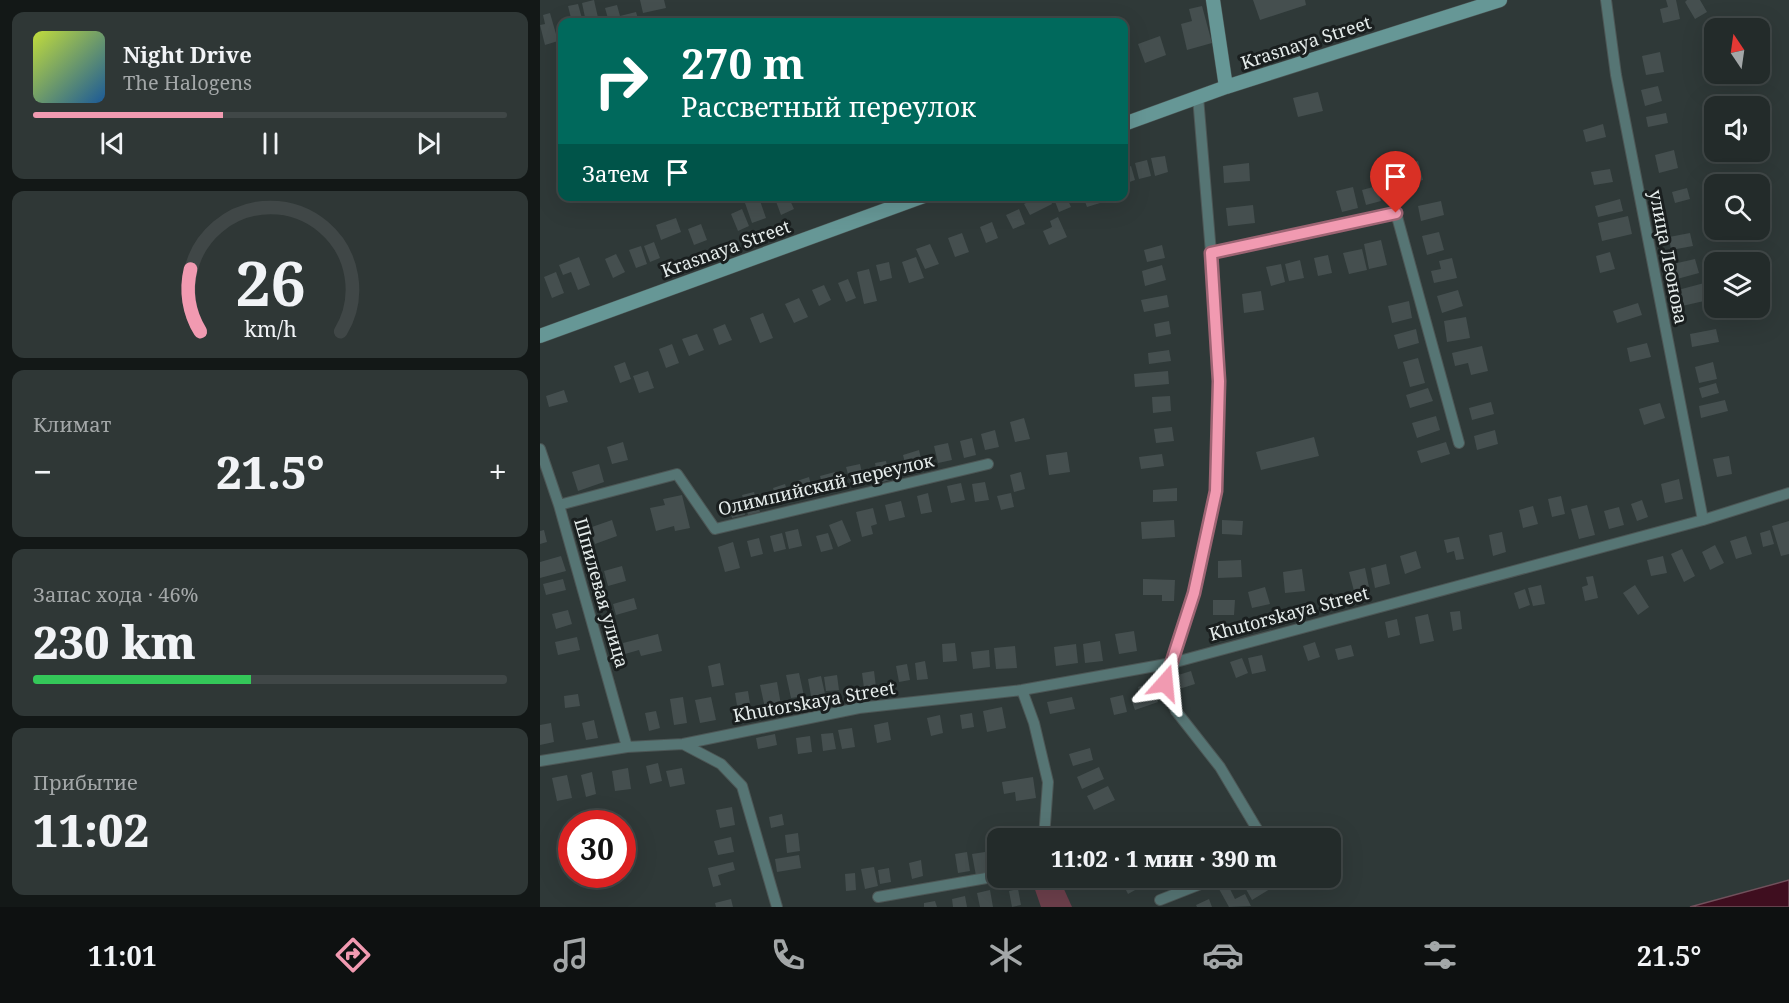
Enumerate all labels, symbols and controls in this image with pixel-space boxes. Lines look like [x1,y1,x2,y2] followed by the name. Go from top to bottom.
[1238,10,1374,74] street label: Krasnaya Street
[1704,18,1770,84] north arrow
[1704,18,1770,318] map controls
[681,34,805,91] text: 270 m
[123,39,252,69] text: Night Drive
[582,42,660,120] icon: right
[123,69,252,96] text: The Halogens
[681,88,976,125] text: Рассветный переулок
[1704,96,1770,162] button: sound
[96,127,129,160] icon: previous
[254,127,287,160] icon: pause
[412,127,445,160] icon: next
[1370,151,1421,213] pin
[661,156,694,189] icon: arrive
[582,158,649,188] text: Затем
[1379,160,1412,193] icon: arrive
[1704,174,1770,240] button: search
[1644,188,1694,326] street label: улица Леонова
[658,214,793,283] street label: Krasnaya Street
[235,239,305,324] text: 26
[1704,252,1770,318] button: layers
[244,314,297,343] text: km/h
[33,411,111,438] text: Климат
[216,441,325,502] text: 21.5°
[715,447,936,521] street label: Олимпийский переулок
[33,449,52,494] text: −
[489,449,507,494] text: +
[569,515,635,670] street label: Шпилевая улица
[1206,580,1371,646] street label: Khutorskaya Street
[33,581,198,608] text: Запас хода · 46%
[33,611,196,672] text: 230 km
[1133,651,1197,715] position arrow
[731,675,897,727] street label: Khutorskaya Street
[33,769,138,796] text: Прибытие
[33,799,149,860] text: 11:02
[558,810,636,888] speed limit sign: 30
[1051,843,1277,873] text: 11:02 · 1 мин · 390 m
[332,934,374,976] icon: directions
[550,934,592,976] icon: music
[767,934,809,976] icon: phone
[985,934,1027,976] icon: climate
[1202,934,1244,976] icon: car
[1419,934,1461,976] icon: filters
[88,937,157,974] text: 11:01
[1637,937,1701,974] text: 21.5°

